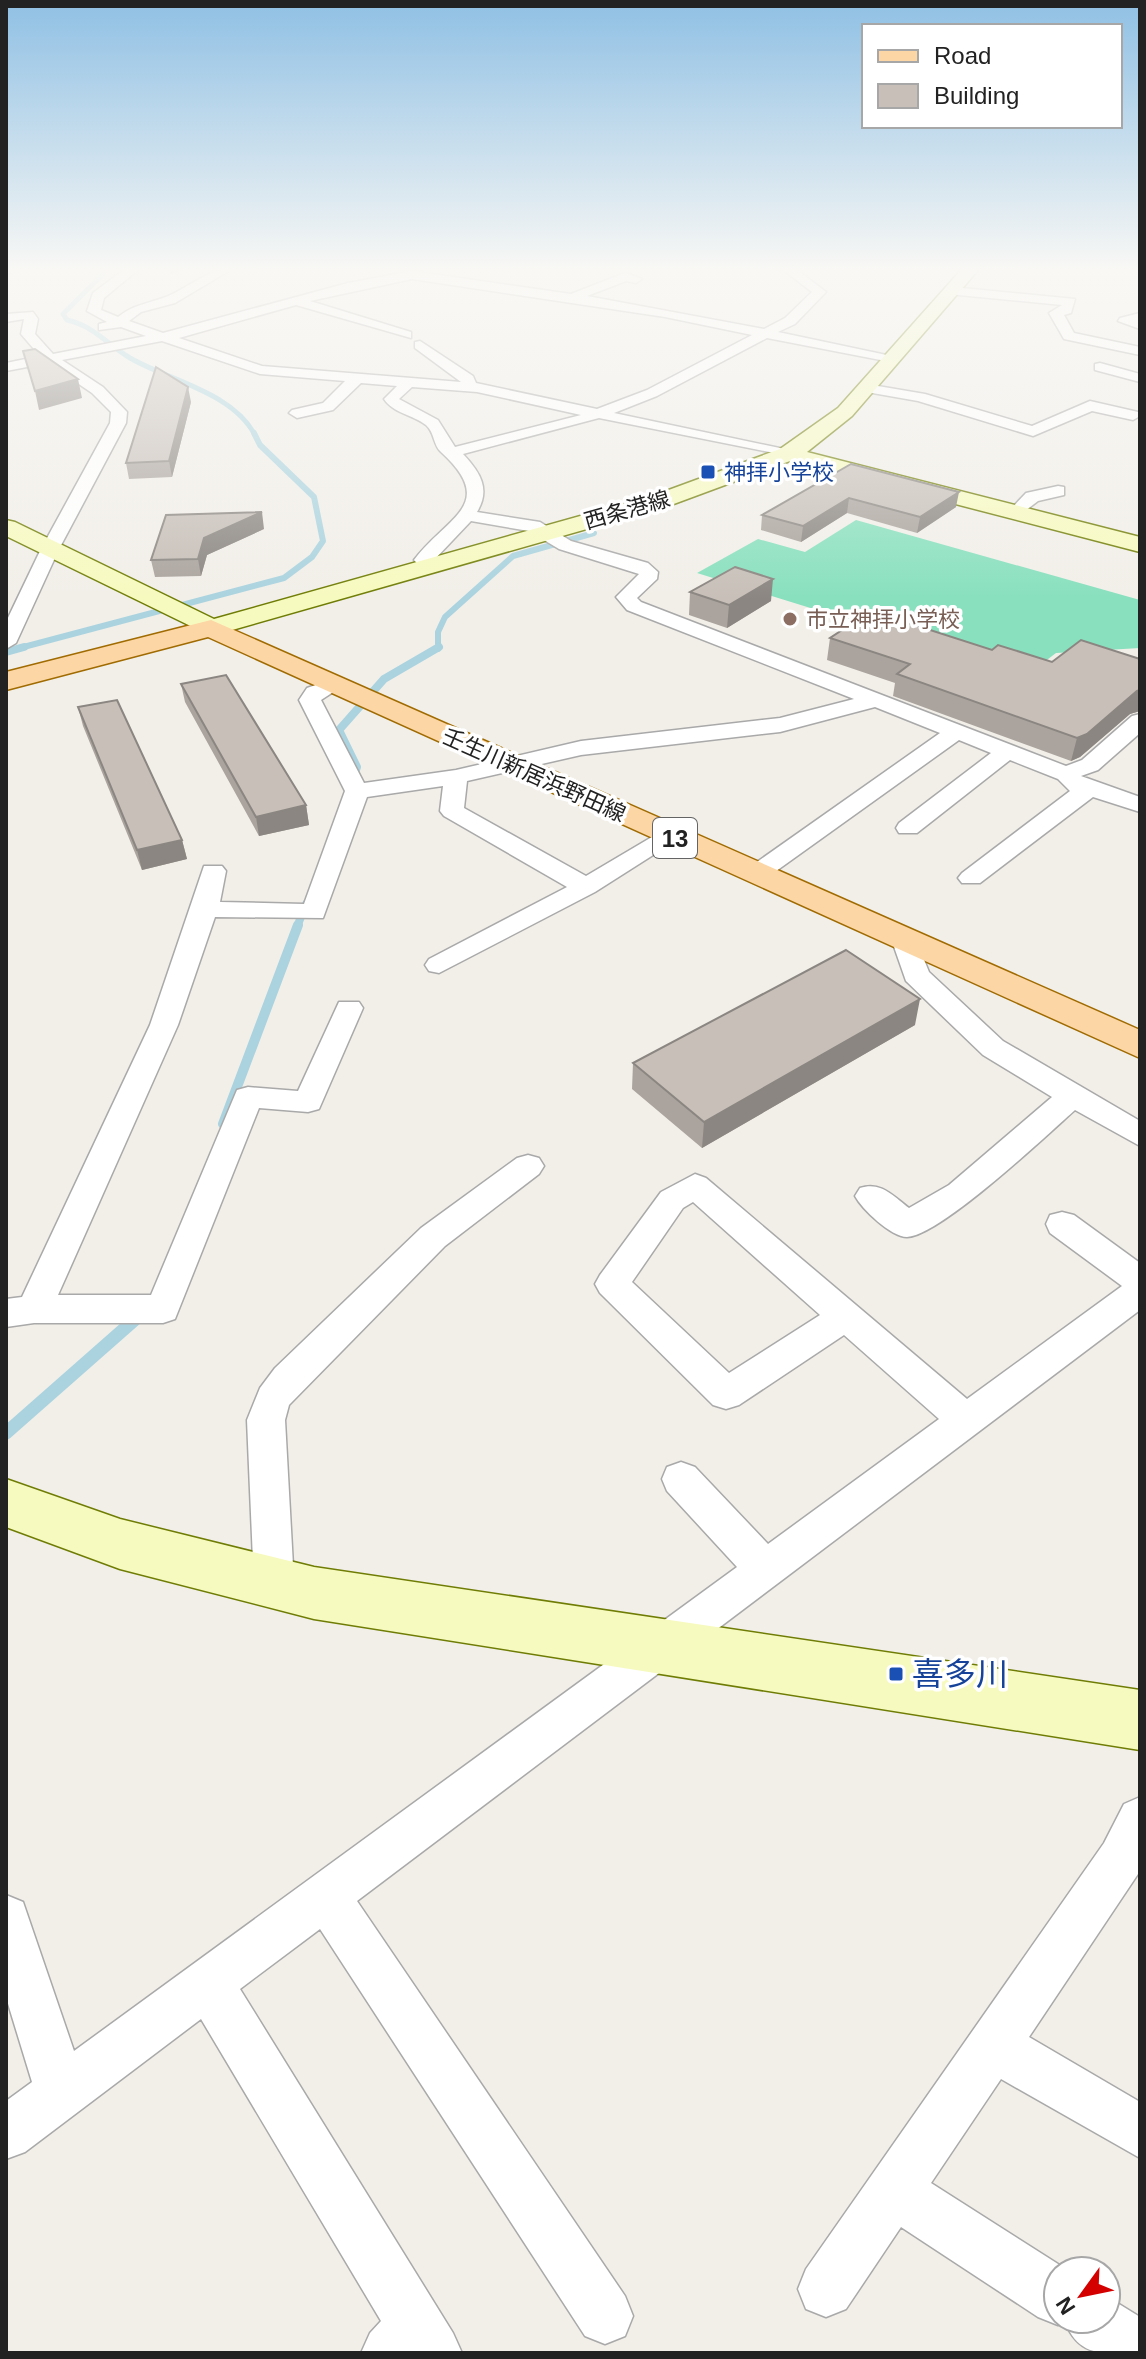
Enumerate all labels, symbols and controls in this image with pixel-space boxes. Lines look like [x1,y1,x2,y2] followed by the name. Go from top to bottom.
[862,24,1122,128] legend
[934,42,991,69] text: Road
[934,82,1019,109] text: Building
[724,460,834,485] place label: 神拝小学校
[699,463,717,481] marker: 神拝小学校
[581,486,673,534] street label: 西条港線
[806,607,960,632] place label: 市立神拝小学校
[781,610,799,628] marker: 市立神拝小学校
[438,723,630,827] street label: 壬生川新居浜野田線
[653,818,697,858] road number: 13
[912,1656,1008,1692] place label: 喜多川
[887,1665,905,1683] marker: 喜多川
[1042,2255,1122,2335] north arrow
[1051,2292,1080,2319] text: N

